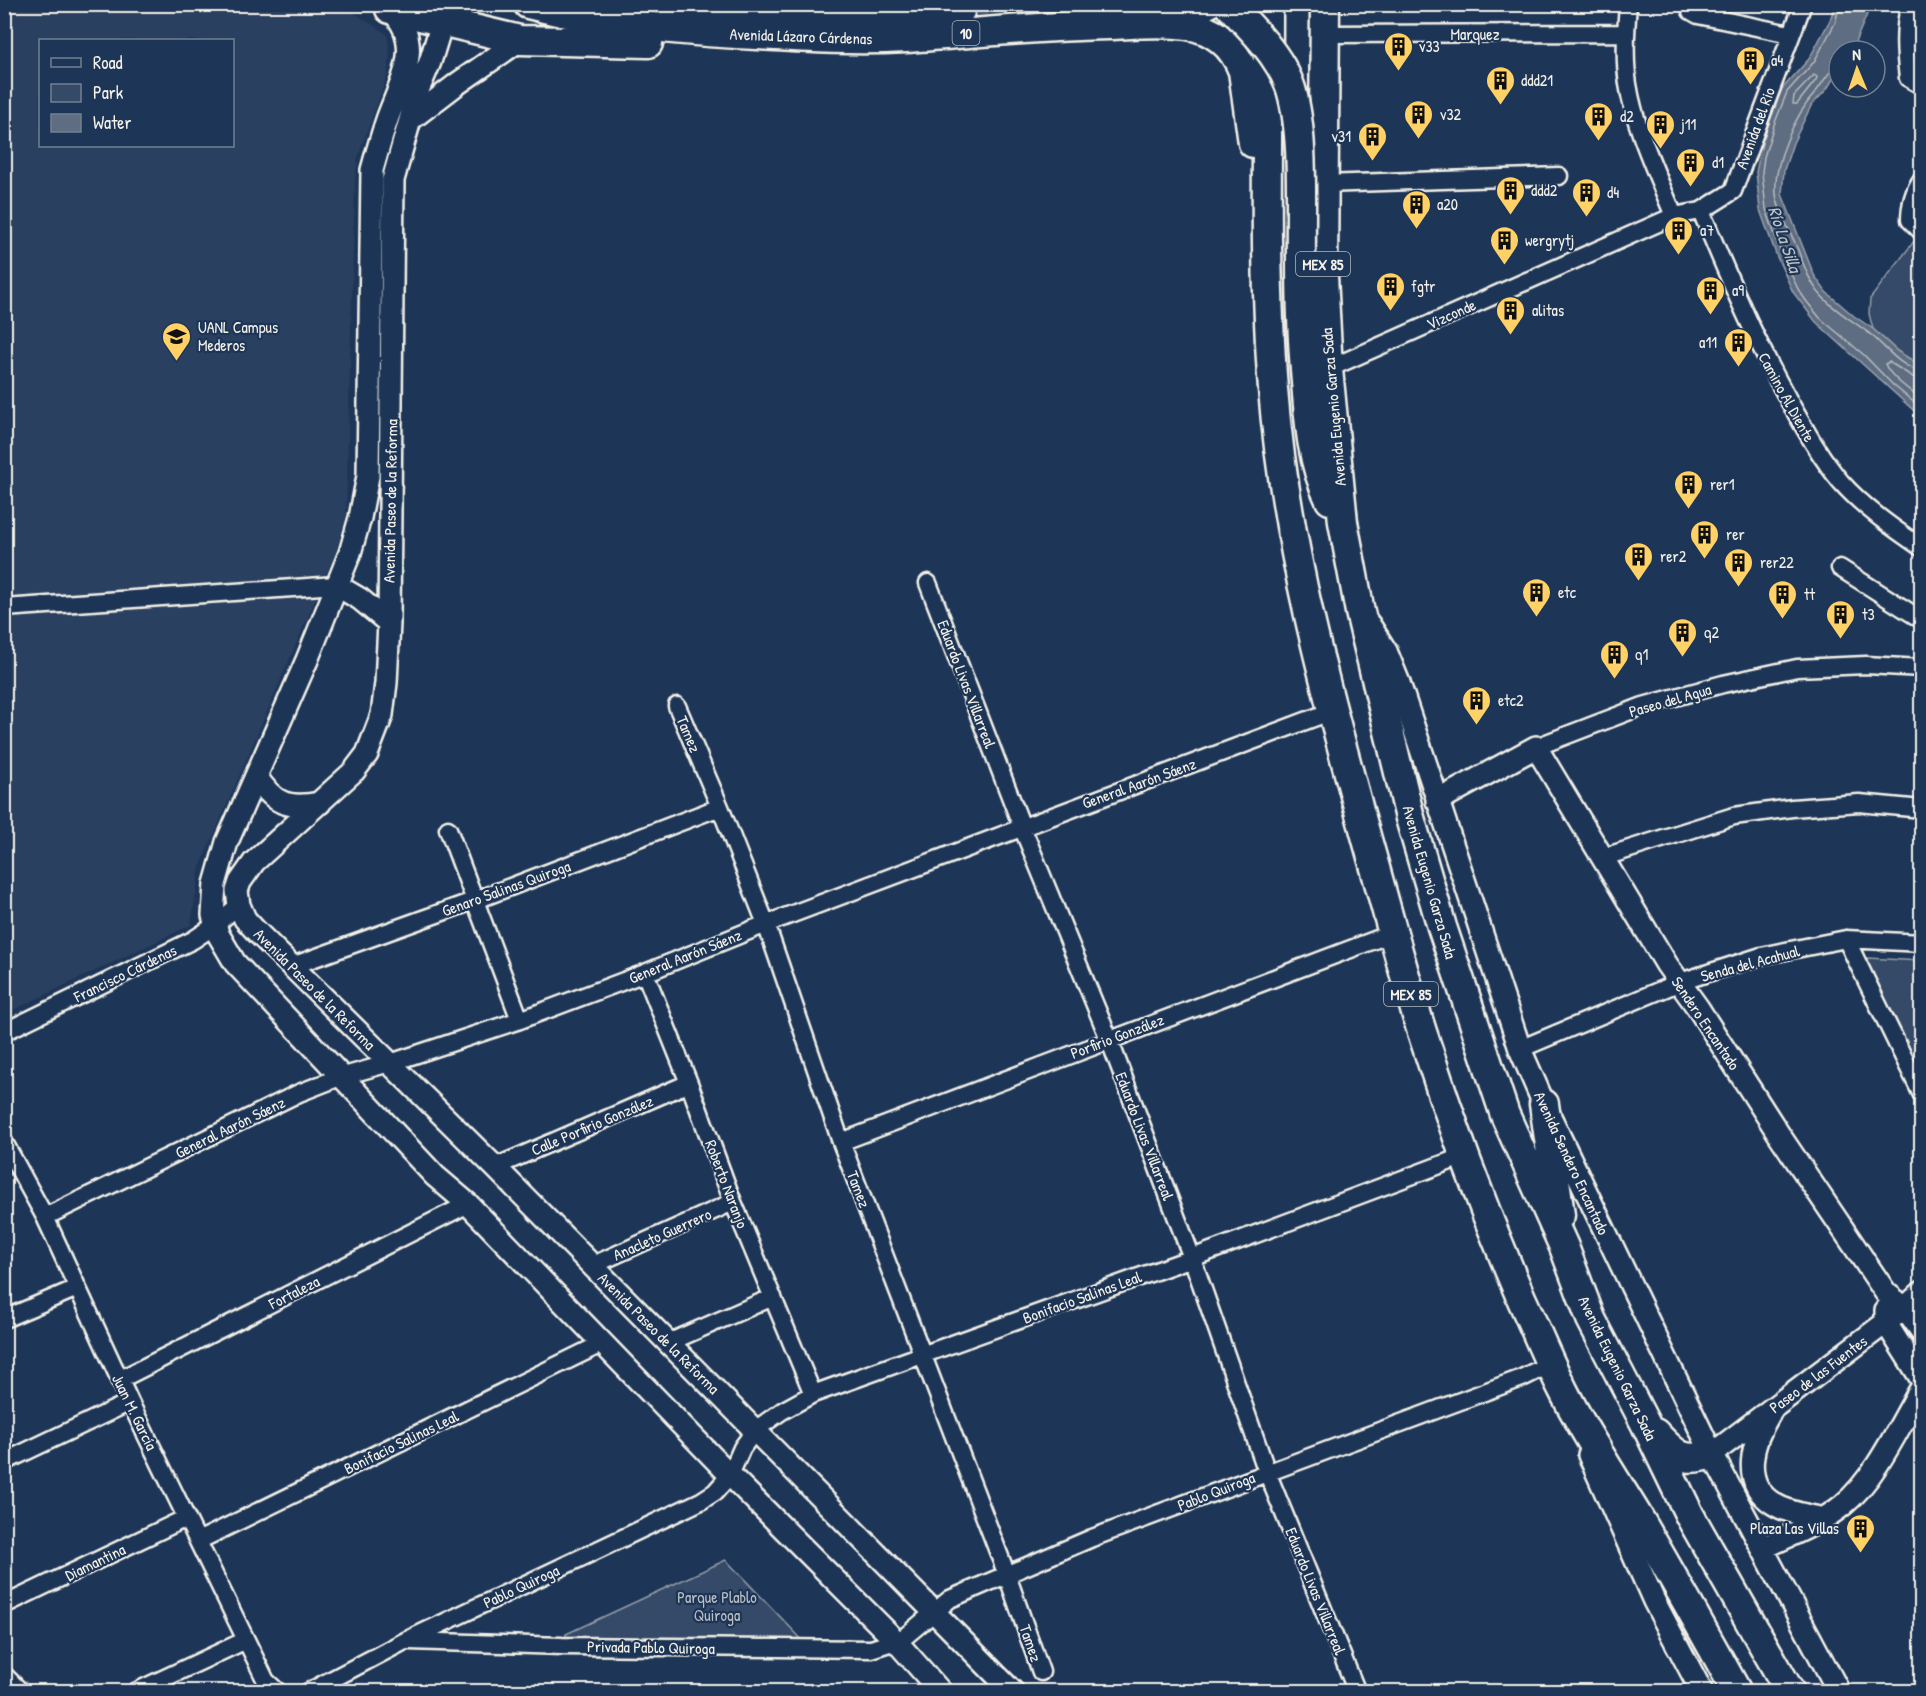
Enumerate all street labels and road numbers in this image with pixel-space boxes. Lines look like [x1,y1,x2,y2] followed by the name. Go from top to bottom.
[952,21,980,45] road number: 10
[729,23,873,49] street label: Avenida Lázaro Cárdenas
[1451,23,1500,45] street label: Marquez
[1730,84,1780,172] street label: Avenida del Rio
[1296,252,1350,276] road number: MEX 85
[1423,293,1480,335] street label: Vizconde
[1315,327,1351,487] street label: Avenida Eugenio Garza Sada
[1753,348,1821,446] street label: Camino Al Diente
[378,419,402,583] street label: Avenida Paseo de la Reforma
[932,617,1002,752] street label: Eduardo Livas Villarreal
[1626,678,1714,722] street label: Paseo del Agua
[671,712,707,756] street label: Tamez
[1079,752,1199,814] street label: General Aarón Sáenz
[1398,803,1462,961] street label: Avenida Eugenio Garza Sada
[439,855,573,921] street label: Genaro Salinas Quiroga
[249,923,381,1055] street label: Avenida Paseo de la Reforma
[625,923,745,989] street label: General Aarón Sáenz
[69,939,180,1008] street label: Francisco Cárdenas
[1698,939,1803,987] street label: Senda del Acahual
[1667,972,1746,1075] street label: Sendero Encantado
[1384,982,1438,1006] road number: MEX 85
[1067,1008,1167,1064] street label: Porfirio González
[1110,1069,1180,1204] street label: Eduardo Livas Villarreal
[1529,1088,1615,1239] street label: Avenida Sendero Encantado
[528,1089,657,1161] street label: Calle Porfirio González
[171,1091,289,1163] street label: General Aarón Sáenz
[700,1137,754,1232] street label: Roberto Naranjo
[842,1167,876,1211] street label: Tamez
[609,1202,715,1266] street label: Anacleto Guerrero
[1020,1265,1145,1329] street label: Bonifacio Salinas Leal
[593,1267,725,1399] street label: Avenida Paseo de la Reforma
[264,1270,323,1315] street label: Fortaleza
[1573,1292,1663,1444] street label: Avenida Eugenio Garza Sada
[1765,1330,1871,1418] street label: Paseo de las Fuentes
[107,1370,163,1454] street label: Juan M. García
[340,1404,463,1479] street label: Bonifacio Salinas Leal
[1174,1466,1258,1516] street label: Pablo Quiroga
[1280,1524,1352,1659] street label: Eduardo Livas Villarreal
[61,1538,129,1586] street label: Diamantina
[479,1559,563,1613] street label: Pablo Quiroga
[1014,1622,1048,1665] street label: Tamez
[587,1635,715,1659] street label: Privada Pablo Quiroga

